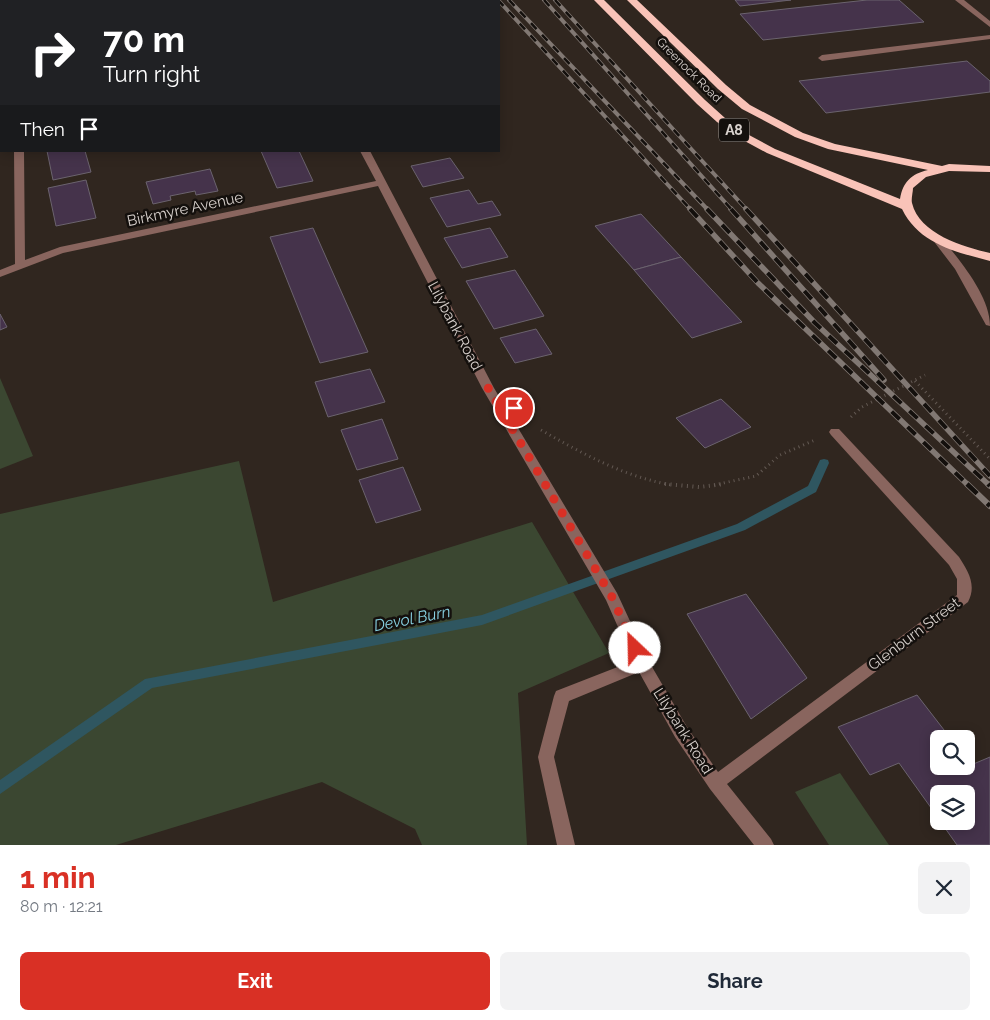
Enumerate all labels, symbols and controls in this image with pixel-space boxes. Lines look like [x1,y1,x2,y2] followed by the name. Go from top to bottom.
[103,19,185,60] text: 70 m
[20,20,85,85] icon: right
[654,35,724,105] street label: Greenock Road
[103,61,200,87] text: Turn right
[75,115,103,143] icon: arrive
[20,118,65,140] text: Then
[719,118,749,142] road number: A8
[125,188,245,230] street label: Birkmyre Avenue
[424,279,486,373] street label: Lilybank Road
[493,387,535,429] pin
[500,394,528,422] icon: arrive
[865,594,963,674] street label: Glenburn Street
[372,602,452,635] water label: Devol Burn
[608,621,660,673] position arrow
[649,685,717,777] street label: Lilybank Road
[930,730,975,830] map controls
[930,730,975,775] button: search
[930,785,975,830] button: layers
[20,860,96,895] text: 1 min
[918,862,970,914] button: close
[20,897,103,916] text: 80 m · 12:21
[20,952,490,1010] button: Exit
[500,952,970,1010] button: Share

